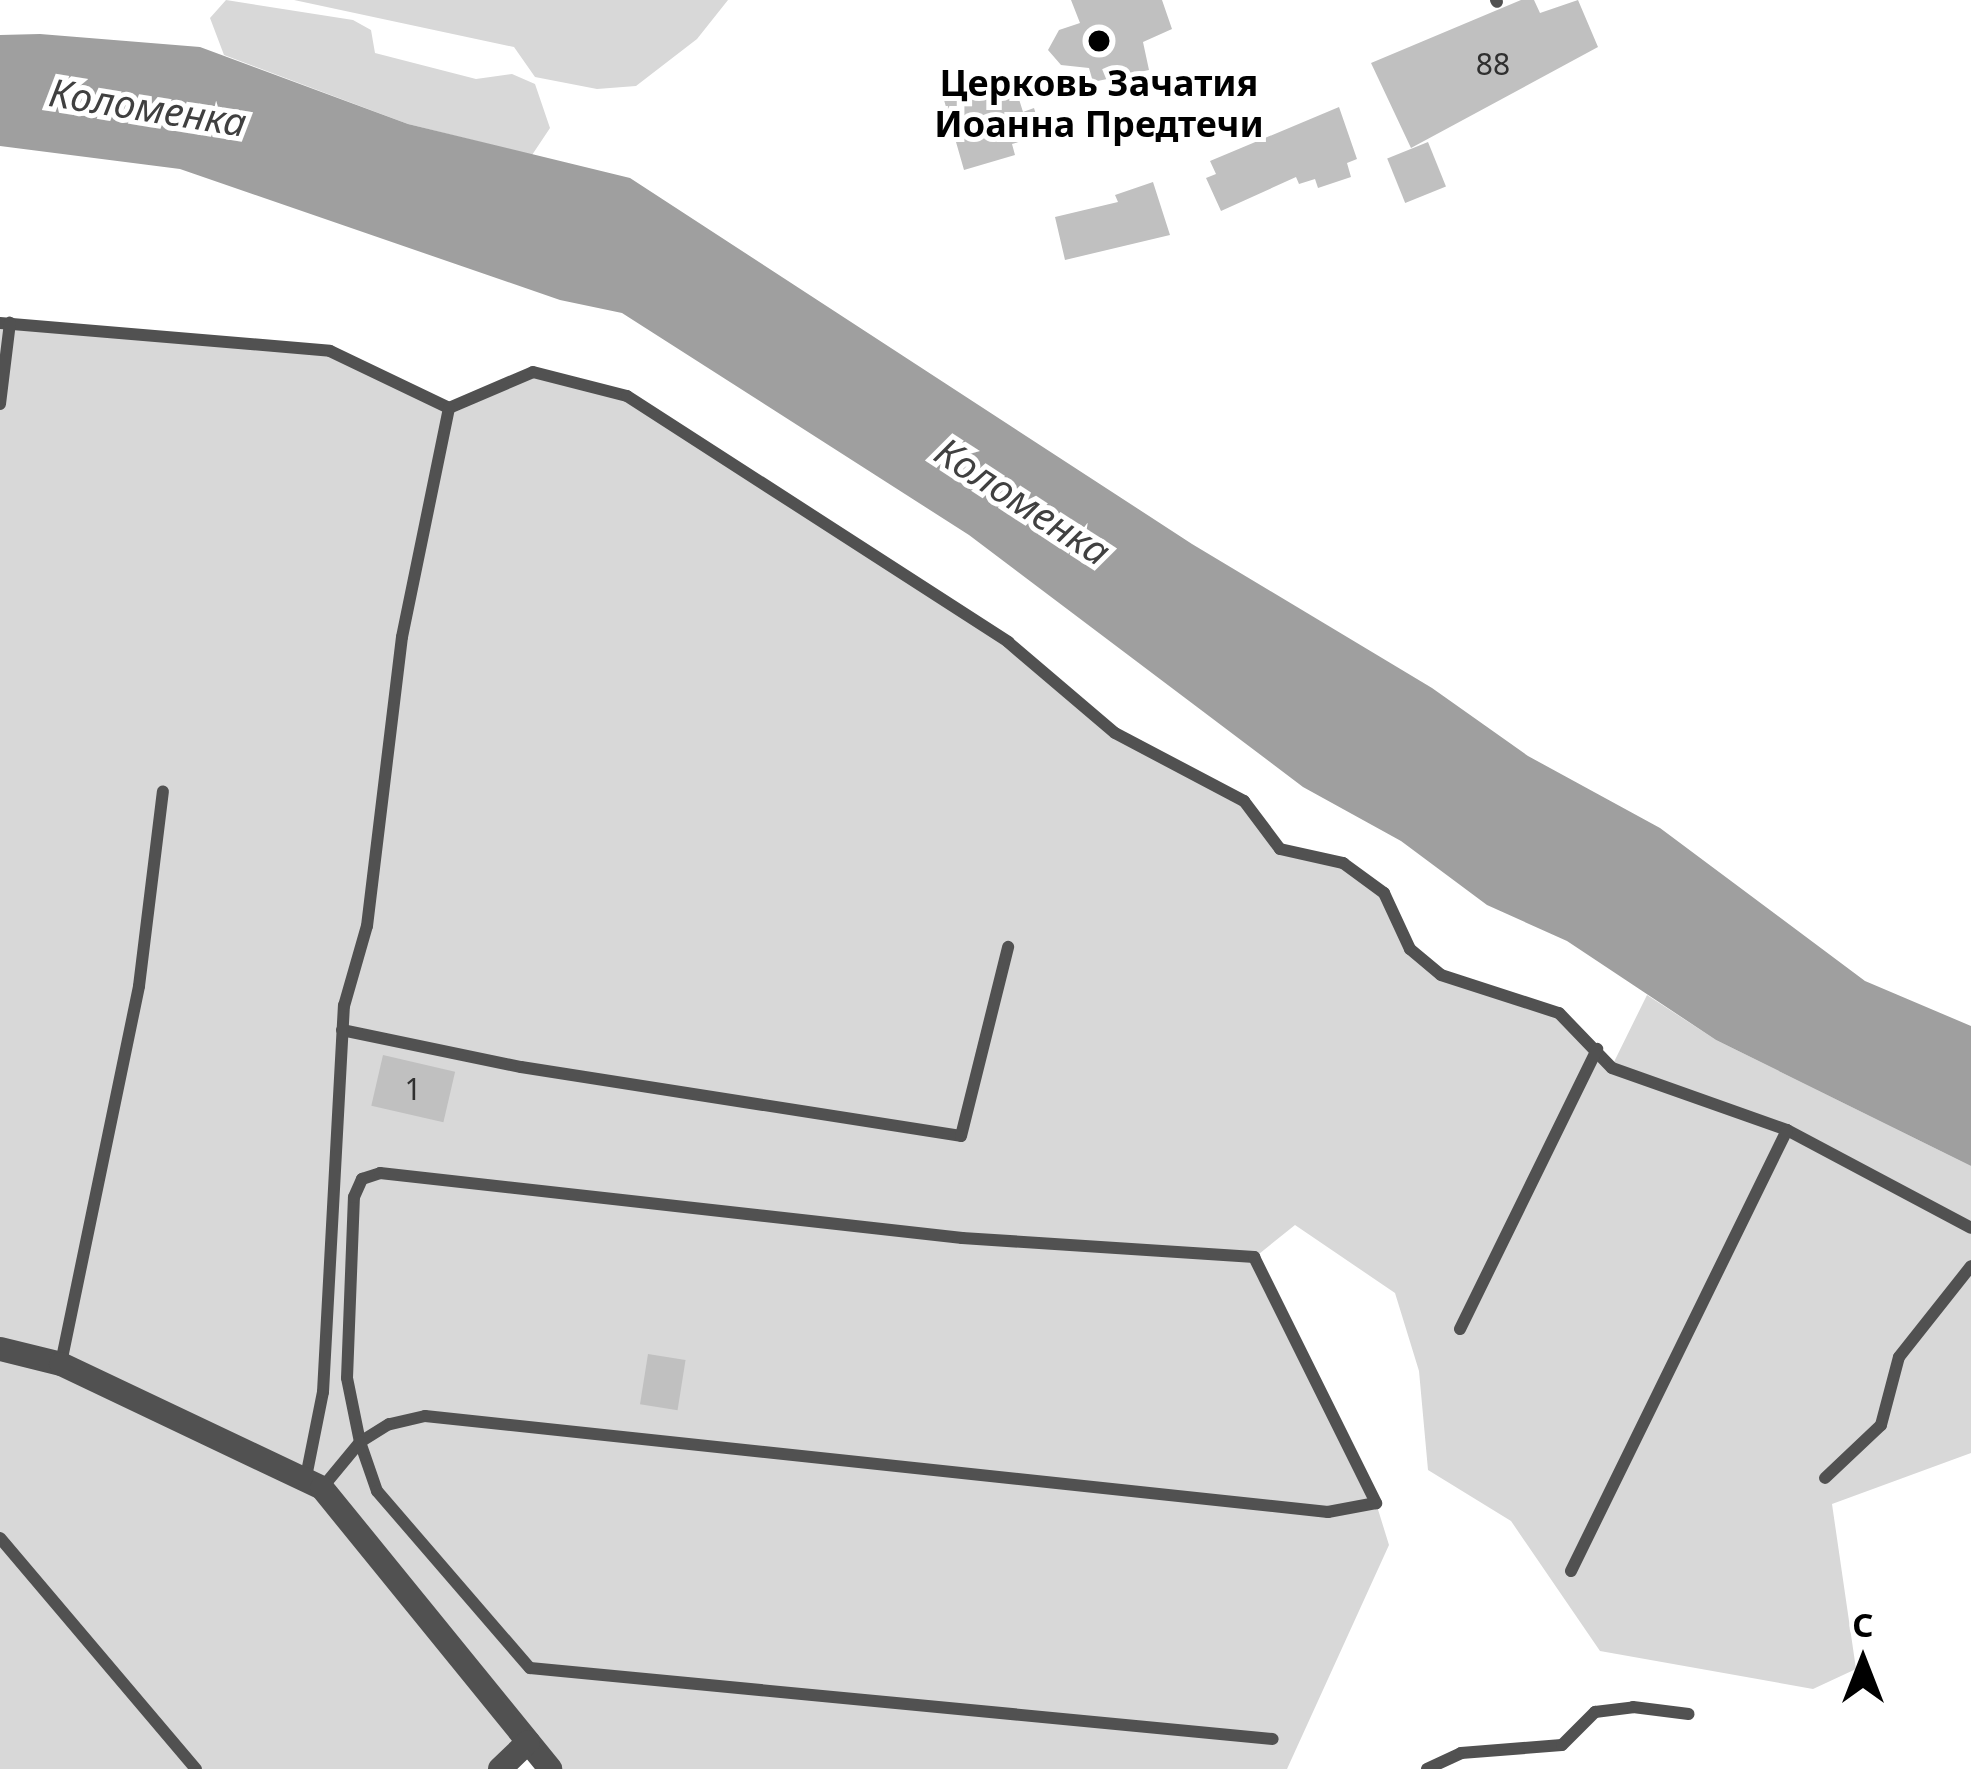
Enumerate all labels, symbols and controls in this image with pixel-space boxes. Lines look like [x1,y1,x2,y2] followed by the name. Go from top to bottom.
[1086,28,1112,54] marker: Церковь Зачатия Иоанна Предтечи
[1476,46,1510,82] house number: 88
[934,60,1264,145] place label: Церковь Зачатия Иоанна Предтечи
[46,68,250,146] water label: Коломенка
[927,427,1119,575] water label: Коломенка
[404,1071,422,1107] house number: 1
[1803,1601,1923,1721] north arrow
[1852,1602,1874,1647] text: С

